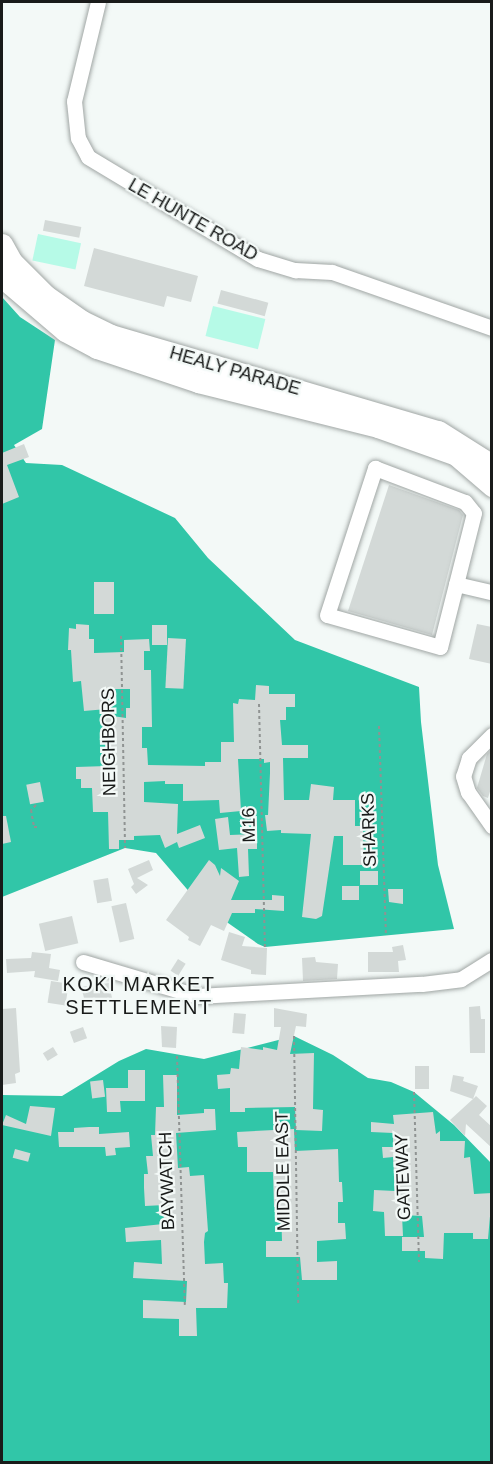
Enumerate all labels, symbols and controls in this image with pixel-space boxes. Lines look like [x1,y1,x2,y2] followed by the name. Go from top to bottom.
[124,174,262,266] street label: LE HUNTE ROAD
[167,342,303,400] street label: HEALY PARADE
[97,688,121,796] street label: NEIGHBORS
[357,793,381,867] street label: SHARKS
[238,807,260,843] street label: M16
[62,972,216,1019] district label: KOKI MARKET SETTLEMENT
[271,1111,295,1231] street label: MIDDLE EAST
[154,1131,180,1231] street label: BAYWATCH
[391,1133,415,1221] street label: GATEWAY

